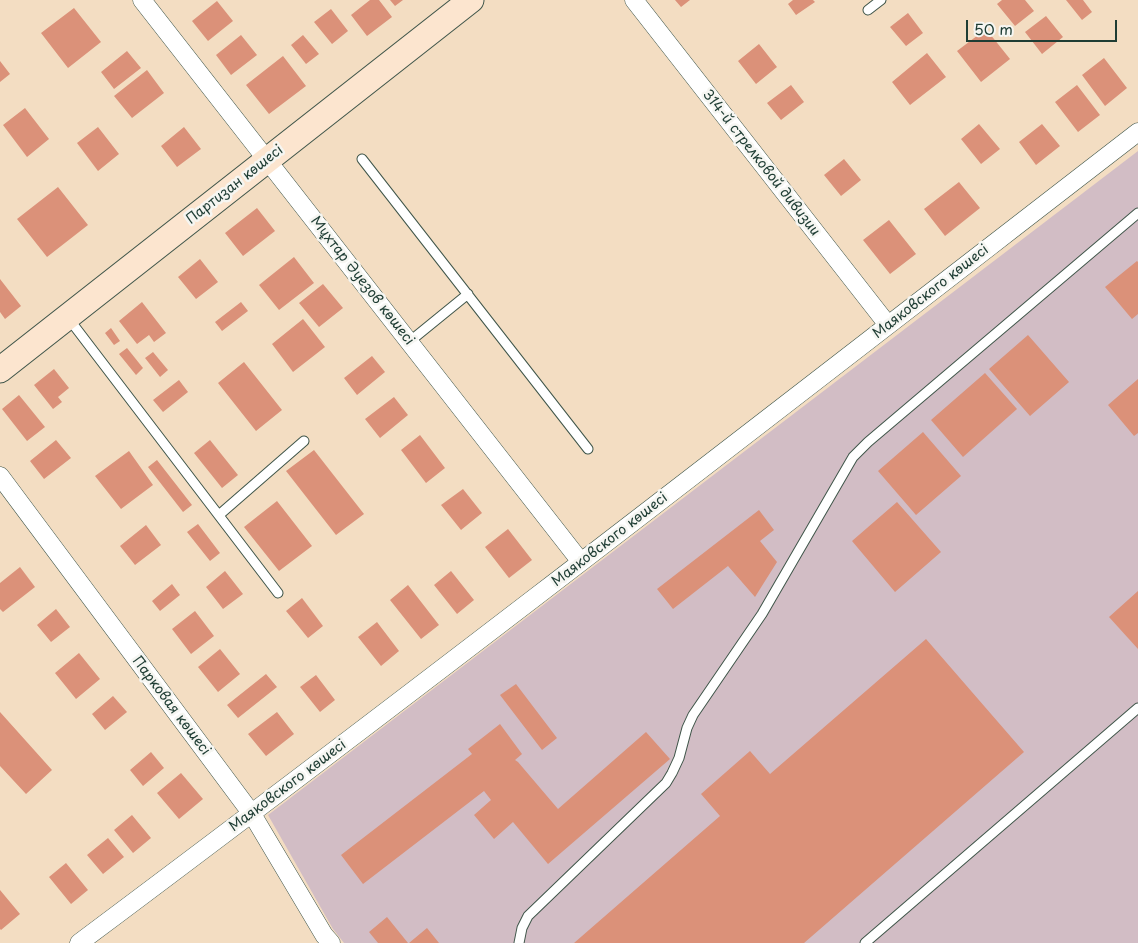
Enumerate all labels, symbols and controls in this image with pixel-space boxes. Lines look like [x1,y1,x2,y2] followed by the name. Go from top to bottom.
[968,10,1119,42] scale bar
[974,17,1013,40] text: 50 m
[699,87,823,239] street label: 314-й стрелковой дивизии
[183,142,287,228] street label: Партизан көшесі
[307,213,417,349] street label: Мұхтар Әуезов көшесі
[870,242,992,342] street label: Маяковского көшесі
[549,490,671,590] street label: Маяковского көшесі
[128,653,214,759] street label: Парковая көшесі
[226,737,350,835] street label: Маяковского көшесі

